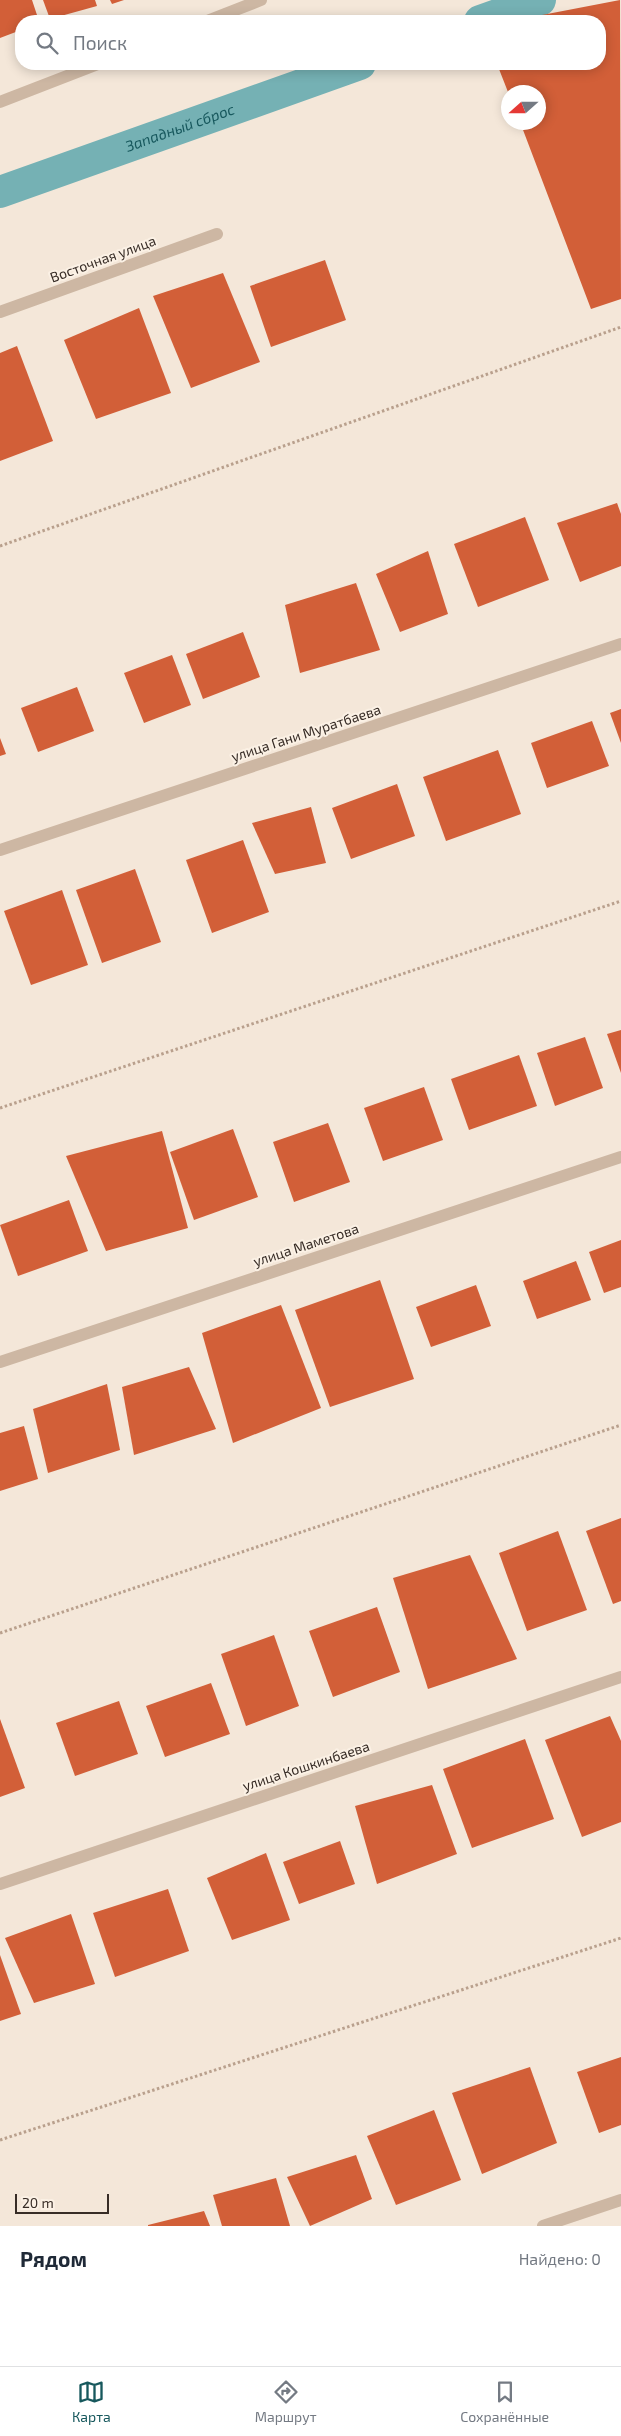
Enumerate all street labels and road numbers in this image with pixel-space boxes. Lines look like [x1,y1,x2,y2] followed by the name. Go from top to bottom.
[48,231,158,286] street label: Восточная улица
[229,700,383,765] street label: улица Гани Муратбаева
[251,1219,361,1270] street label: улица Маметова
[240,1737,371,1794] street label: улица Кошкинбаева

